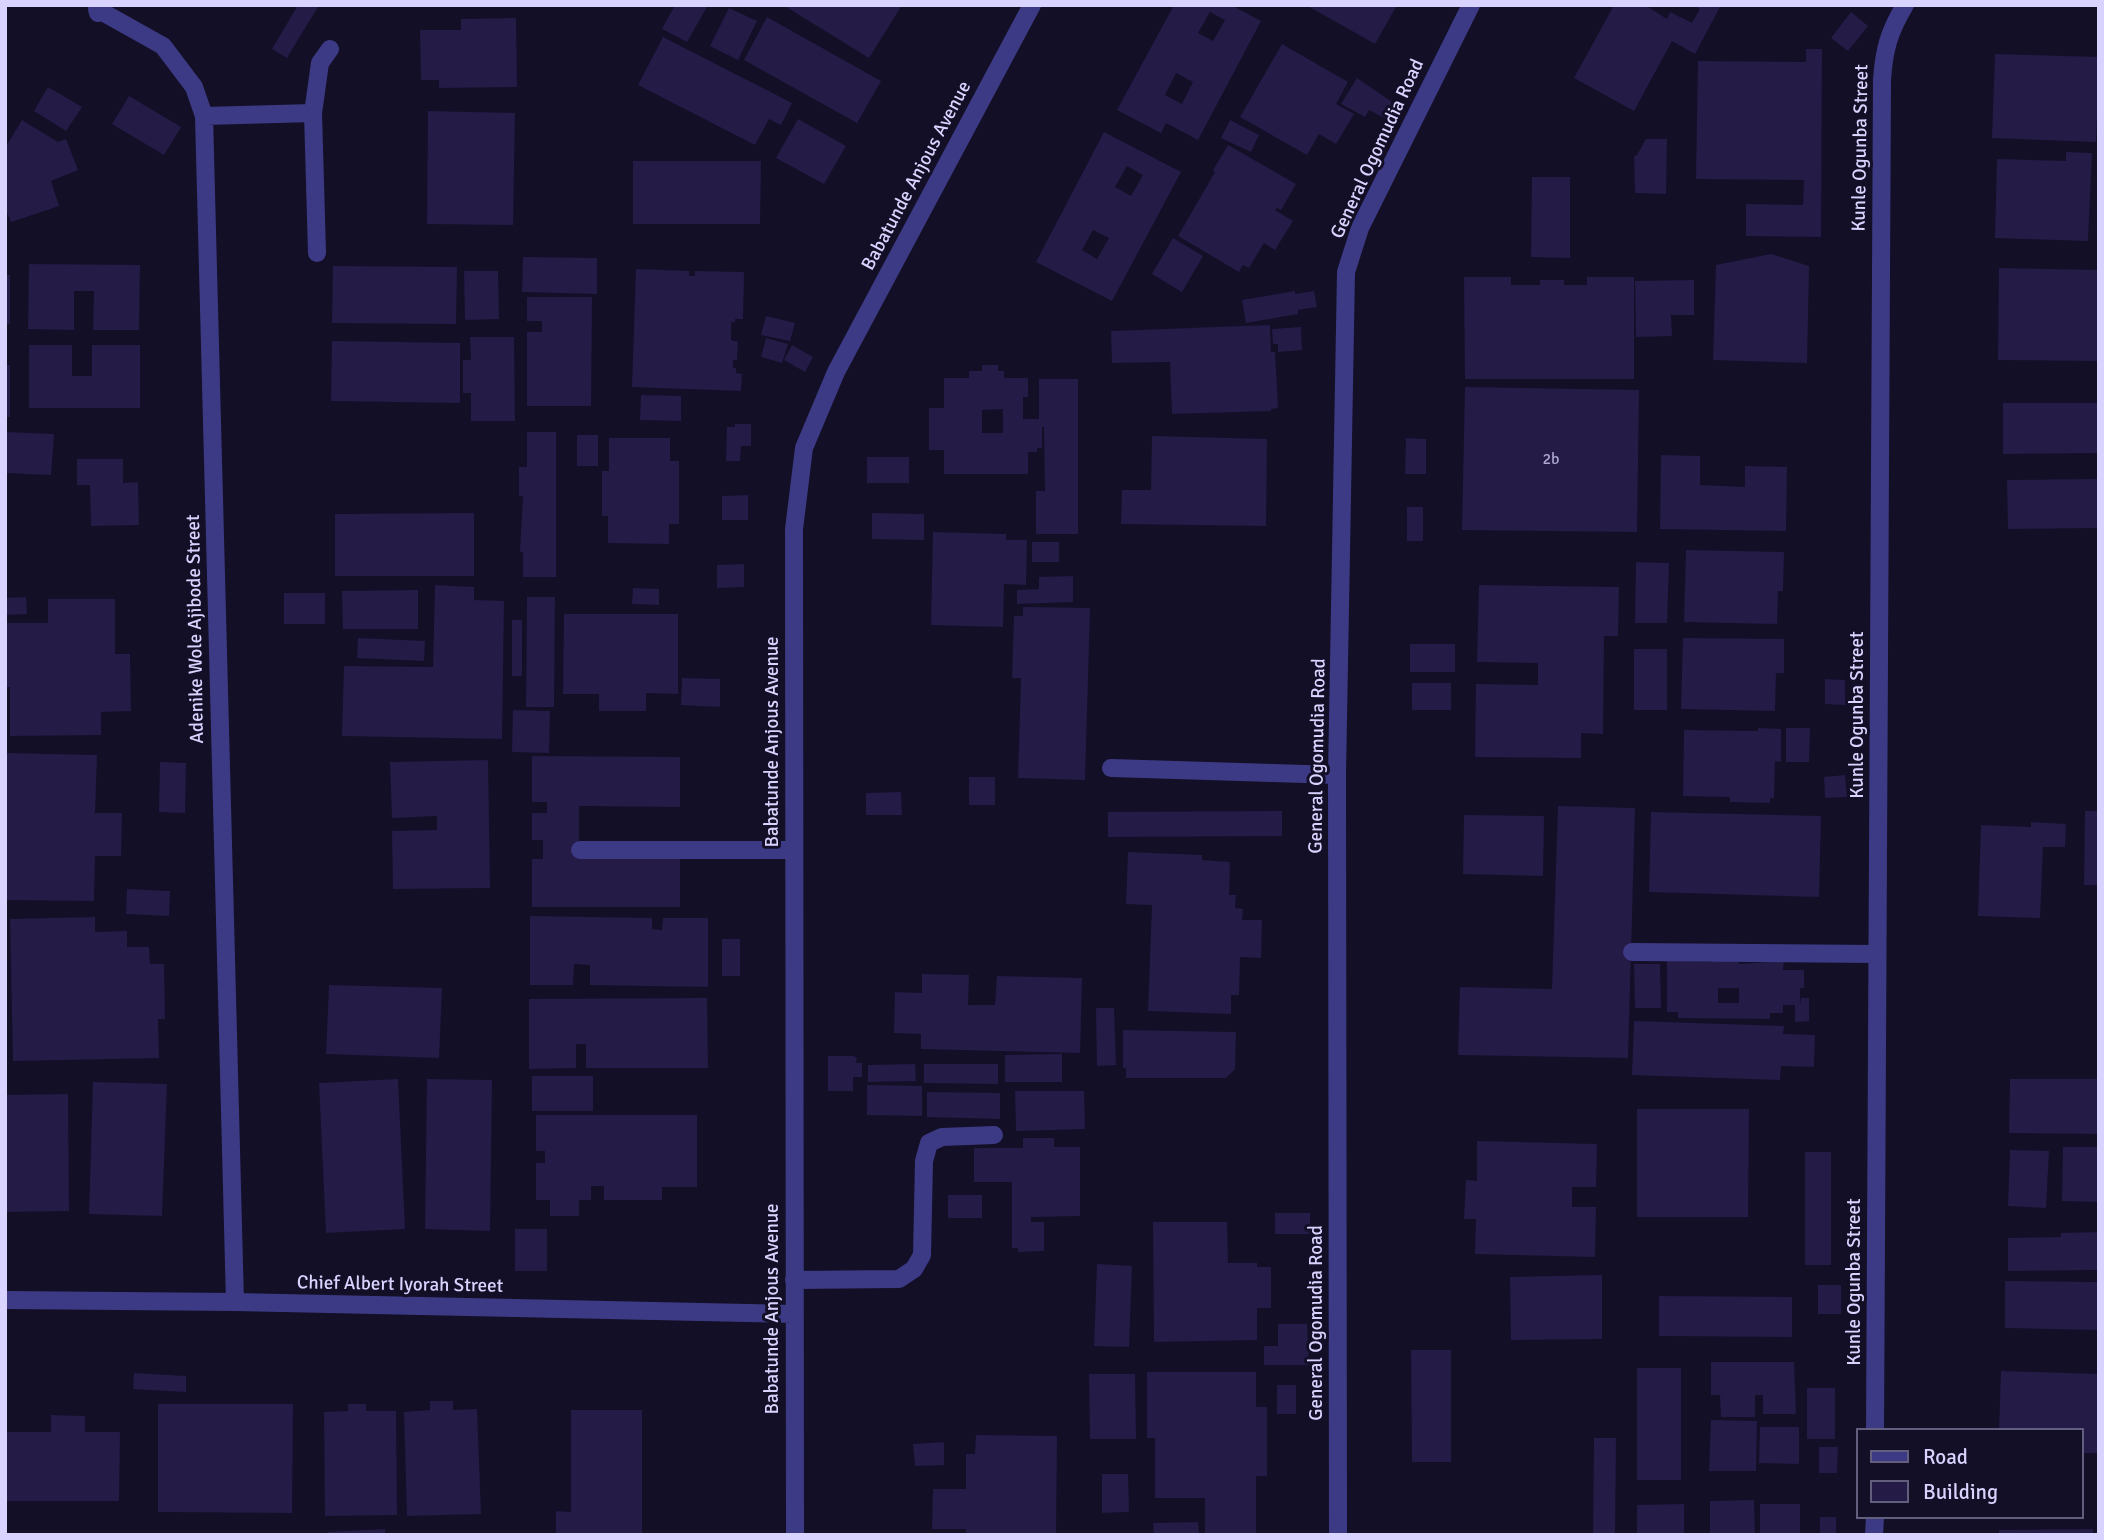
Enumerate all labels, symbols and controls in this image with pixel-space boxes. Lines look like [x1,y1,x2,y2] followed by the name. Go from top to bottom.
[1326,56,1430,242] street label: General Ogomudia Road
[1848,64,1874,232] street label: Kunle Ogunba Street
[857,77,977,275] street label: Babatunde Anjous Avenue
[1542,450,1560,470] house number: 2b
[183,514,209,744] street label: Adenike Wole Ajibode Street
[1847,631,1869,799] street label: Kunle Ogunba Street
[762,636,784,848] street label: Babatunde Anjous Avenue
[1305,658,1331,854] street label: General Ogomudia Road
[1844,1198,1866,1366] street label: Kunle Ogunba Street
[762,1203,784,1415] street label: Babatunde Anjous Avenue
[1306,1225,1328,1421] street label: General Ogomudia Road
[297,1272,503,1298] street label: Chief Albert Iyorah Street
[1856,1428,2083,1519] legend
[1923,1444,1968,1470] text: Road
[1923,1479,1998,1505] text: Building

